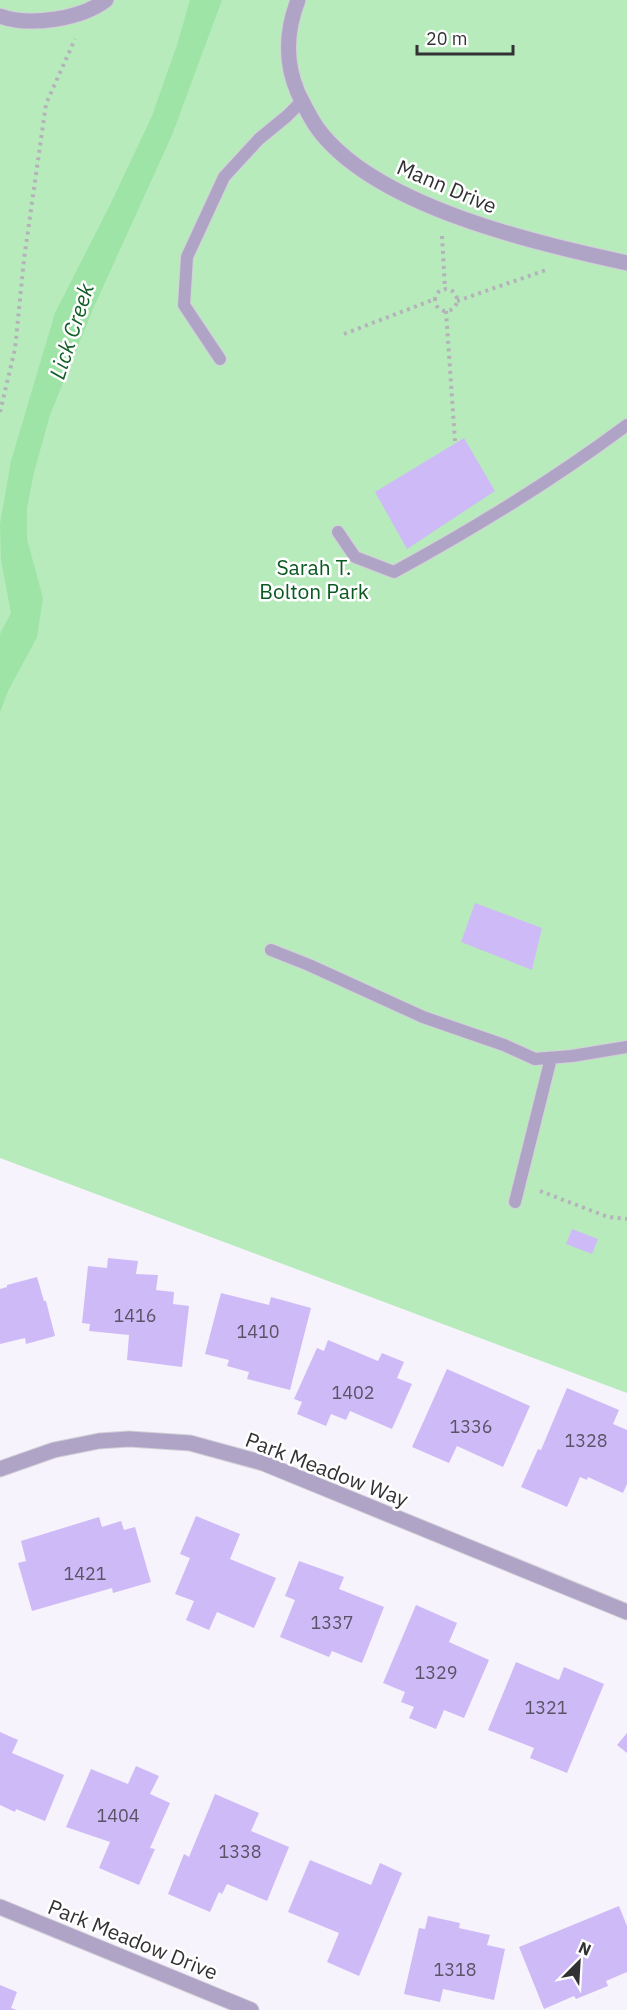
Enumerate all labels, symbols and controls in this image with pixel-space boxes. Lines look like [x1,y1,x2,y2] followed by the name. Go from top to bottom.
[417,18,513,56] scale bar
[426,27,468,50] text: 20 m
[393,152,501,220] street label: Mann Drive
[42,279,100,383] water label: Lick Creek
[259,553,369,605] park label: Sarah T. Bolton Park
[113,1304,157,1327] house number: 1416
[236,1320,280,1343] house number: 1410
[331,1381,375,1404] house number: 1402
[449,1415,493,1438] house number: 1336
[242,1425,413,1513] street label: Park Meadow Way
[564,1429,608,1452] house number: 1328
[63,1562,107,1585] house number: 1421
[310,1611,354,1634] house number: 1337
[414,1661,458,1684] house number: 1329
[524,1696,568,1719] house number: 1321
[96,1804,140,1827] house number: 1404
[218,1840,262,1863] house number: 1338
[44,1892,222,1986] street label: Park Meadow Drive
[549,1932,609,1992] north arrow
[576,1937,594,1960] text: N
[433,1958,477,1981] house number: 1318

